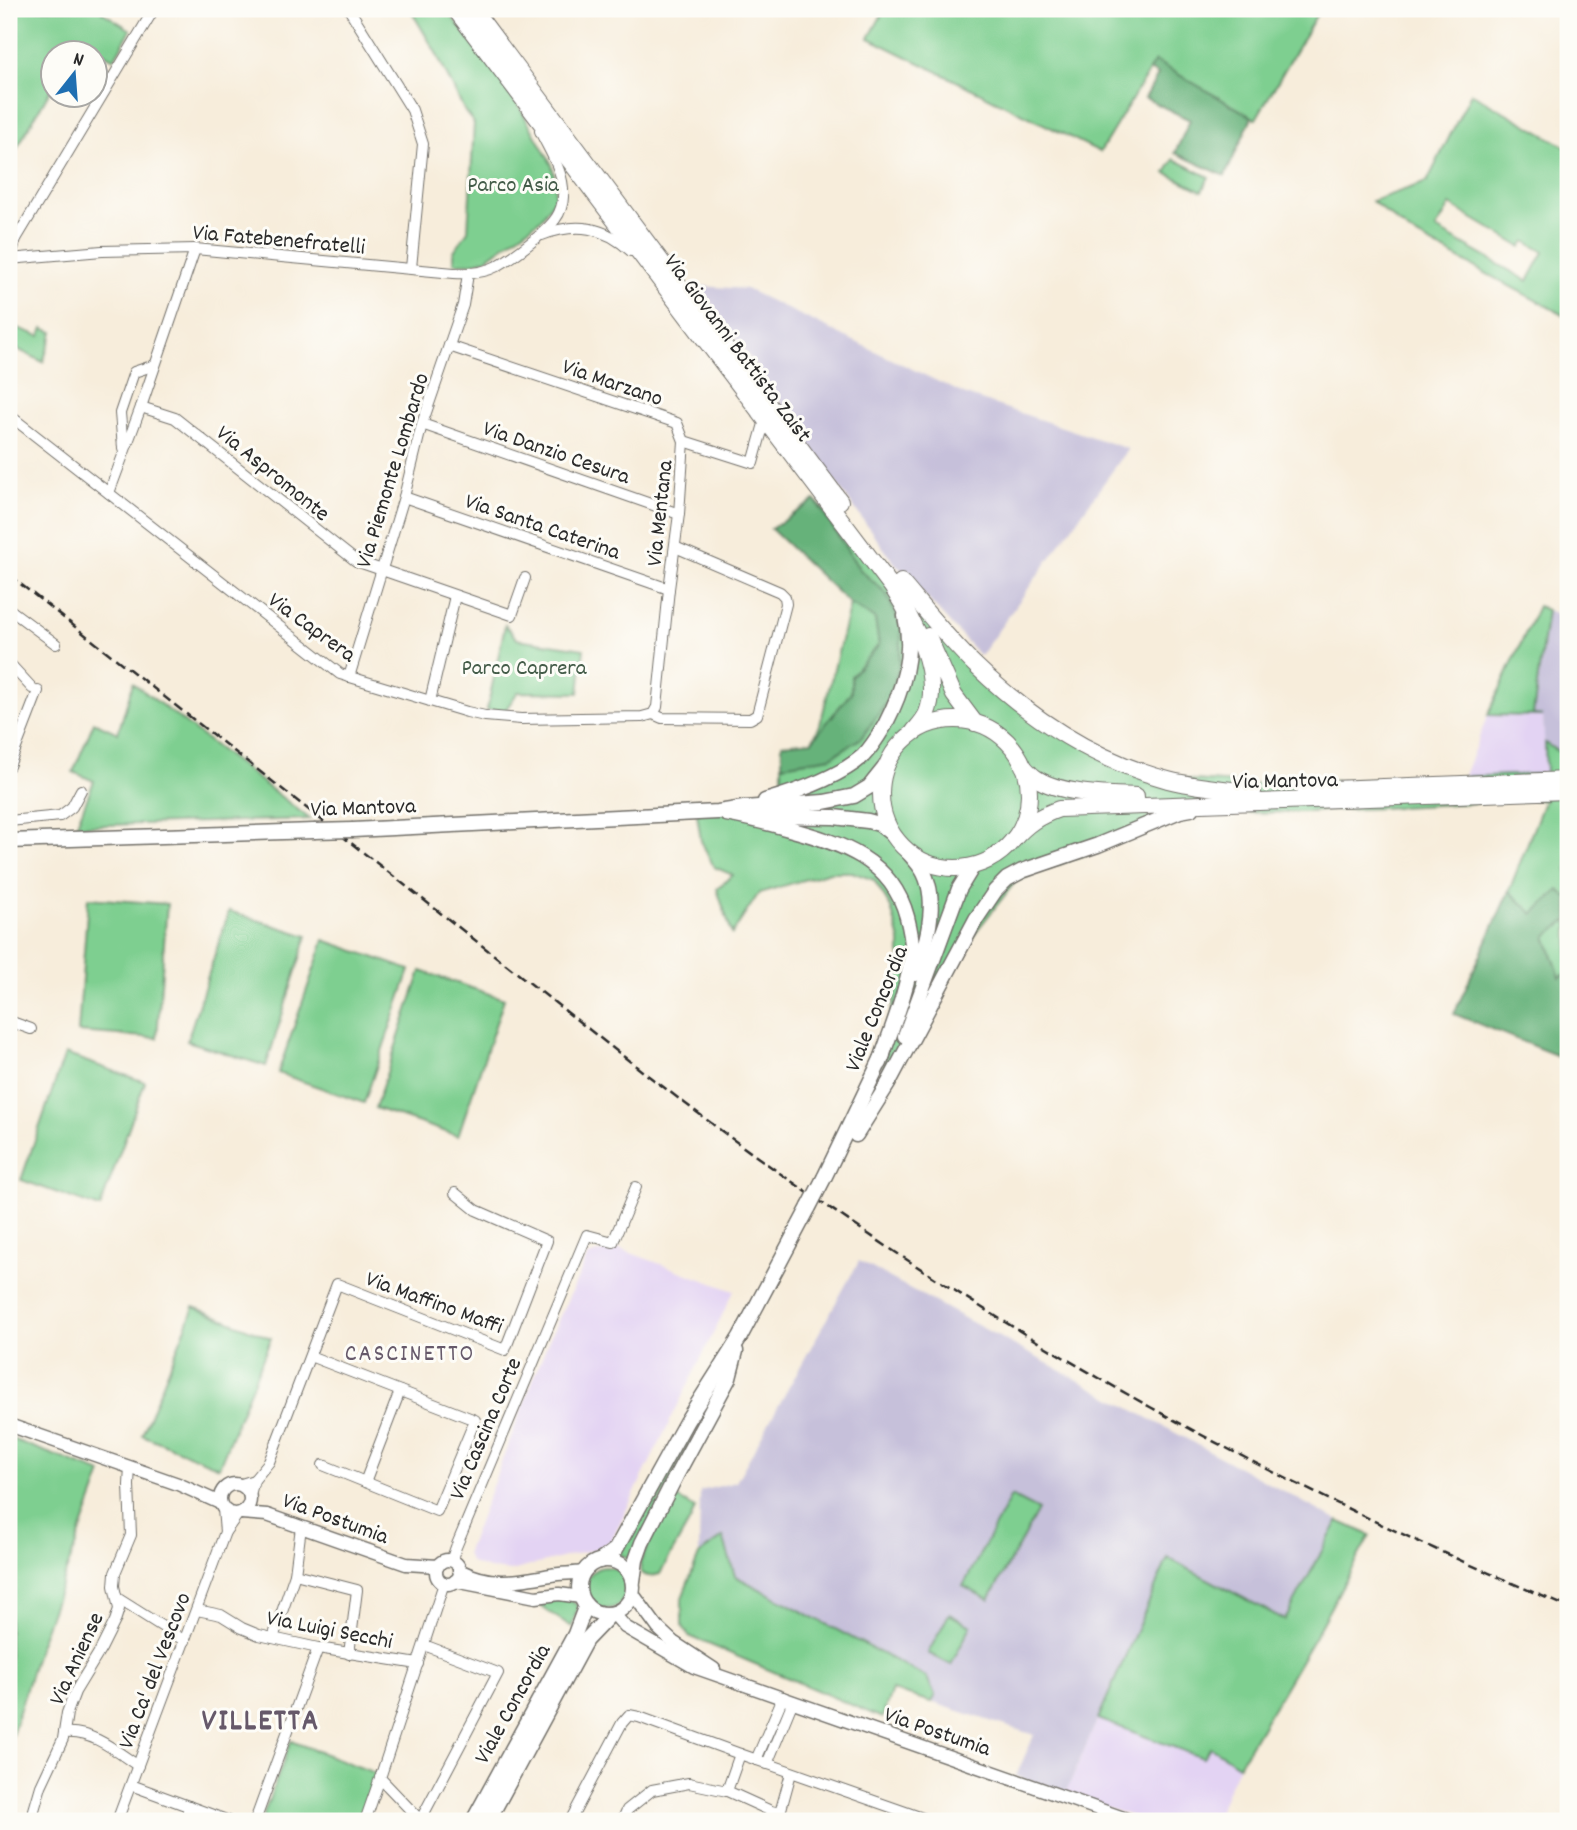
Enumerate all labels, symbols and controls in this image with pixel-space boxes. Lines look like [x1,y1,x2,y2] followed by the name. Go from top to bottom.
[38,38,108,108] north arrow
[70,47,86,75] text: N
[467,170,560,203] park label: Parco Asia
[191,218,366,265] street label: Via Fatebenefratelli
[654,248,818,450] street label: Via Giovanni Battista Zaist
[557,352,667,417] street label: Via Marzano
[349,369,440,573] street label: Via Piemonte Lombardo
[478,414,635,495] street label: Via Danzio Cesura
[208,418,336,531] street label: Via Aspromonte
[640,458,684,568] street label: Via Mentana
[460,486,625,571] street label: Via Santa Caterina
[260,585,363,673] street label: Via Caprera
[461,653,588,686] park label: Parco Caprera
[1232,765,1339,800] street label: Via Mantova
[310,791,418,828] street label: Via Mantova
[838,940,919,1077] street label: Viale Concordia
[360,1264,507,1344] street label: Via Maffino Maffi
[345,1338,475,1372] district label: CASCINETTO
[442,1353,532,1506] street label: Via Cascina Corte
[277,1486,394,1555] street label: Via Postumia
[111,1588,201,1754] street label: Via Ca' del Vescovo
[263,1603,395,1660] street label: Via Luigi Secchi
[42,1608,114,1711] street label: Via Aniense
[467,1638,561,1771] street label: Viale Concordia
[879,1700,996,1767] street label: Via Postumia
[202,1702,320,1745] district label: VILLETTA

